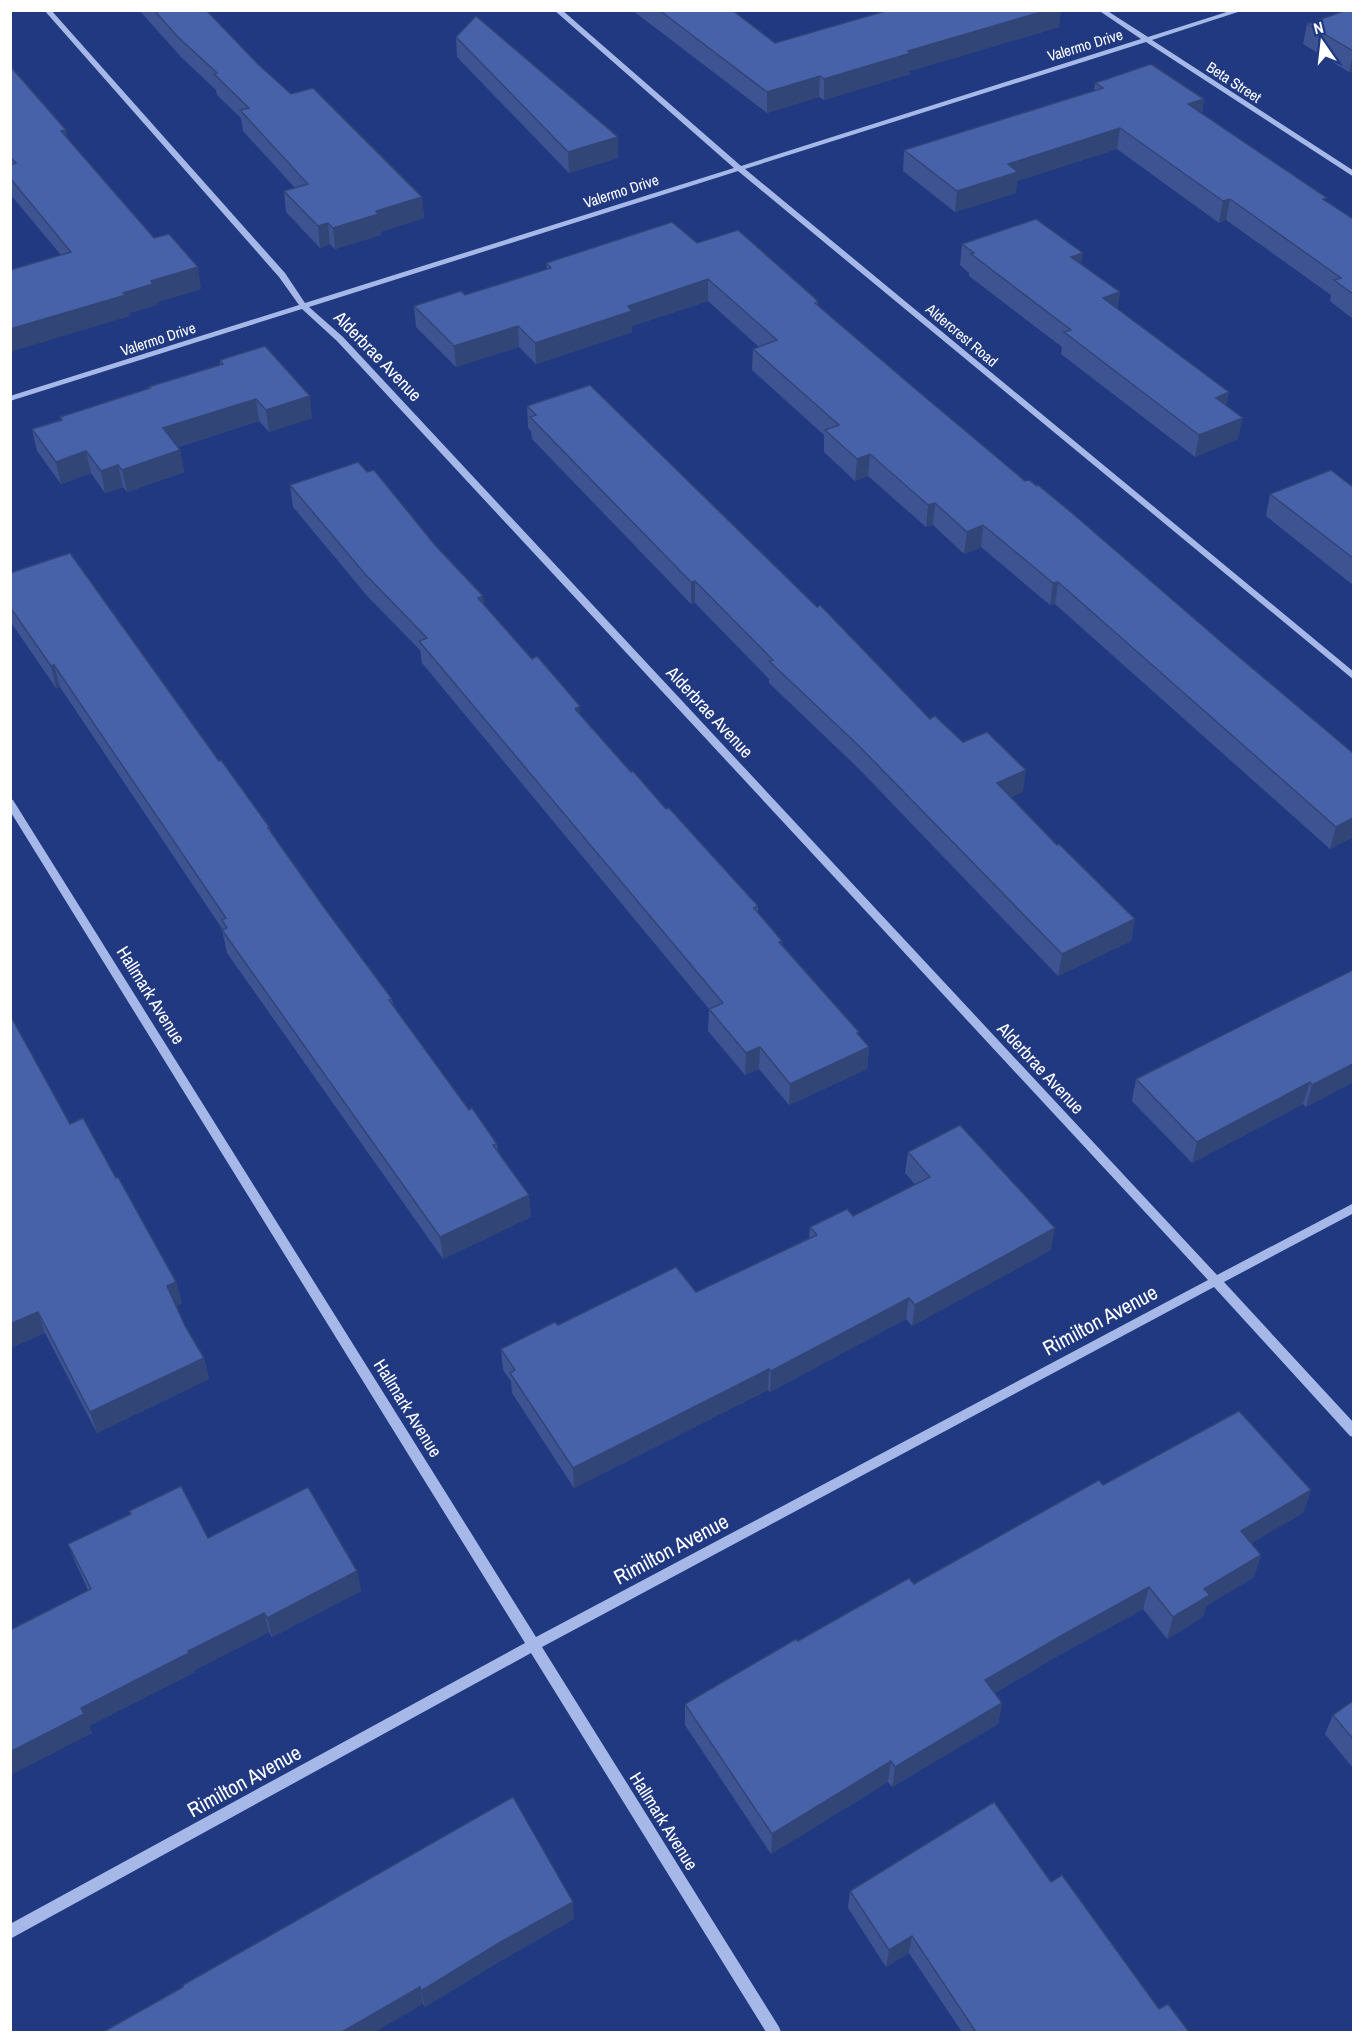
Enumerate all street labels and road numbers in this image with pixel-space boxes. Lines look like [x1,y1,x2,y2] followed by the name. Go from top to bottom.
[1045,24,1125,66] street label: Valermo Drive
[1202,56,1266,108] street label: Beta Street
[581,169,661,213] street label: Valermo Drive
[921,298,1003,371] street label: Aldercrest Road
[328,304,428,407] street label: Alderbrae Avenue
[118,317,198,361] street label: Valermo Drive
[660,660,759,763] street label: Alderbrae Avenue
[111,941,191,1049] street label: Hallmark Avenue
[991,1016,1090,1119] street label: Alderbrae Avenue
[1038,1278,1162,1362] street label: Rimilton Avenue
[368,1354,448,1462] street label: Hallmark Avenue
[609,1507,733,1591] street label: Rimilton Avenue
[182,1738,306,1824] street label: Rimilton Avenue
[624,1767,704,1875] street label: Hallmark Avenue

